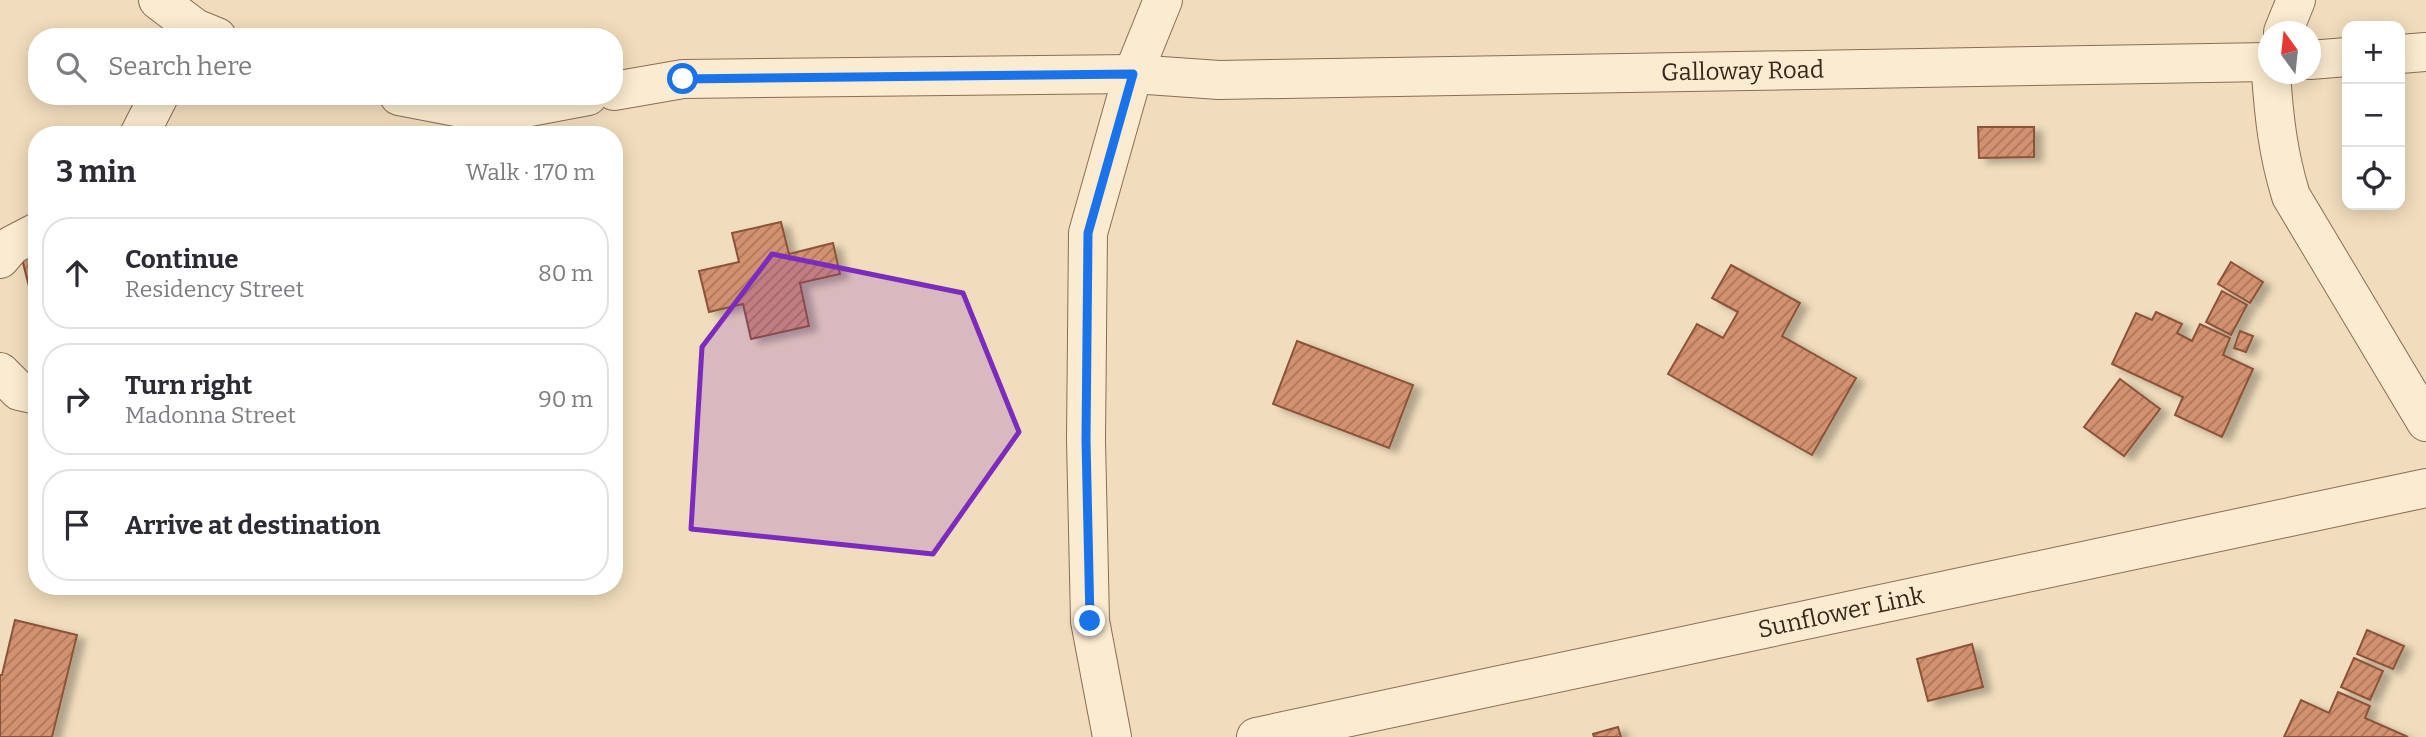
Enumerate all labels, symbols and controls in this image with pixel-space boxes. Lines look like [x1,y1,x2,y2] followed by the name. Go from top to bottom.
[2258,21,2321,84] north arrow
[2342,21,2405,210] map controls
[2342,21,2405,84] button: +
[28,28,623,105] search box
[52,48,90,86] icon: search
[108,51,252,82] text: Search here
[1661,56,1824,86] street label: Galloway Road
[667,63,698,94] route start
[2342,84,2405,147] button: −
[2342,147,2405,210] button: locate
[56,154,136,190] text: 3 min
[466,158,595,186] text: Walk · 170 m
[125,244,239,275] text: Continue
[58,254,96,292] icon: ahead
[538,259,593,287] text: 80 m
[125,275,304,303] text: Residency Street
[125,370,252,401] text: Turn right
[58,380,96,418] icon: right
[538,385,593,413] text: 90 m
[125,401,296,429] text: Madonna Street
[58,506,96,544] icon: arrive
[125,510,380,541] text: Arrive at destination
[1755,581,1927,644] street label: Sunflower Link
[1074,605,1105,636] route end

